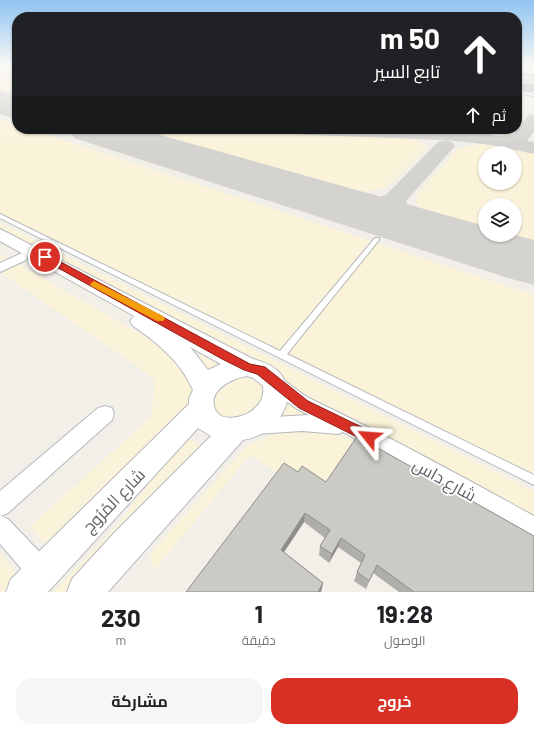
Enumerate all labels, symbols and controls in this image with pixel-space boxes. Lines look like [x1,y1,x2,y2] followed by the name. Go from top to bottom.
[380,21,440,55] text: 50 m
[454,28,506,80] icon: ahead
[374,60,440,82] text: تابع السير
[462,104,484,126] icon: ahead
[492,106,506,124] text: ثم
[478,146,522,242] map controls
[478,146,522,190] button: sound
[478,198,522,242] button: layers
[28,240,62,274] pin
[34,246,56,268] icon: arrive
[348,416,390,458] position arrow
[408,453,480,507] street label: شارع داس
[78,464,151,538] street label: شارع المُرُوج
[254,599,263,628] text: 1
[377,599,433,628] text: 19:28
[101,603,141,632] text: 230
[116,632,126,648] text: m
[242,632,276,648] text: دقيقة
[384,632,426,648] text: الوصول
[16,678,263,724] button: مشاركة
[271,678,518,724] button: خروج

